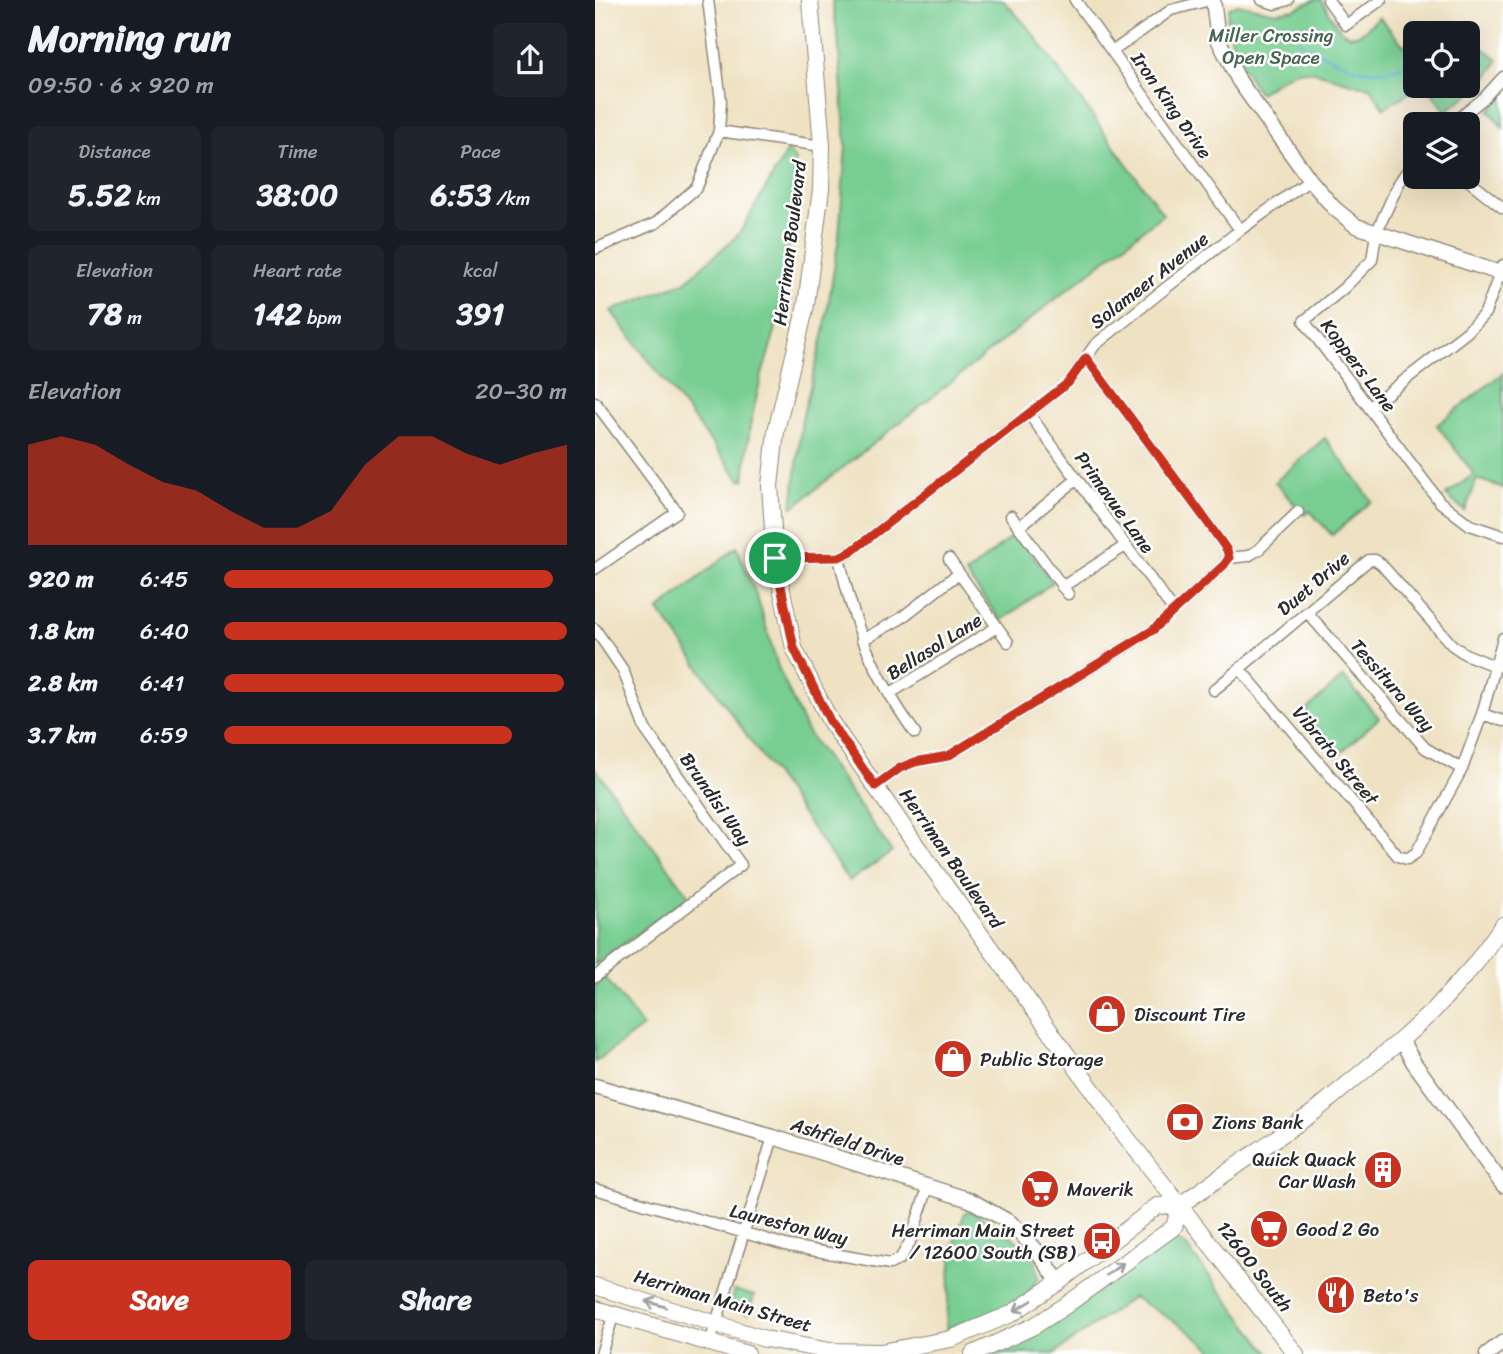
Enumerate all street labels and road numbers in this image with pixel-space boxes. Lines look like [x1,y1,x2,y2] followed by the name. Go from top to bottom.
[1122,44,1221,166] street label: Iron King Drive
[763,158,816,327] street label: Herriman Boulevard
[1082,223,1216,338] street label: Solameer Avenue
[1312,311,1405,420] street label: Koppers Lane
[1066,444,1163,561] street label: Primavue Lane
[1269,542,1358,624] street label: Duet Drive
[880,604,989,689] street label: Bellasol Lane
[1342,631,1443,740] street label: Tessitura Way
[1284,698,1388,813] street label: Vibrato Street
[671,745,760,853] street label: Brundisi Way
[890,781,1013,937] street label: Herriman Boulevard
[786,1107,909,1175] street label: Ashfield Drive
[726,1194,852,1255] street label: Laureston Way
[1208,1213,1301,1319] street label: 12600 South
[630,1259,816,1342] street label: Herriman Main Street

